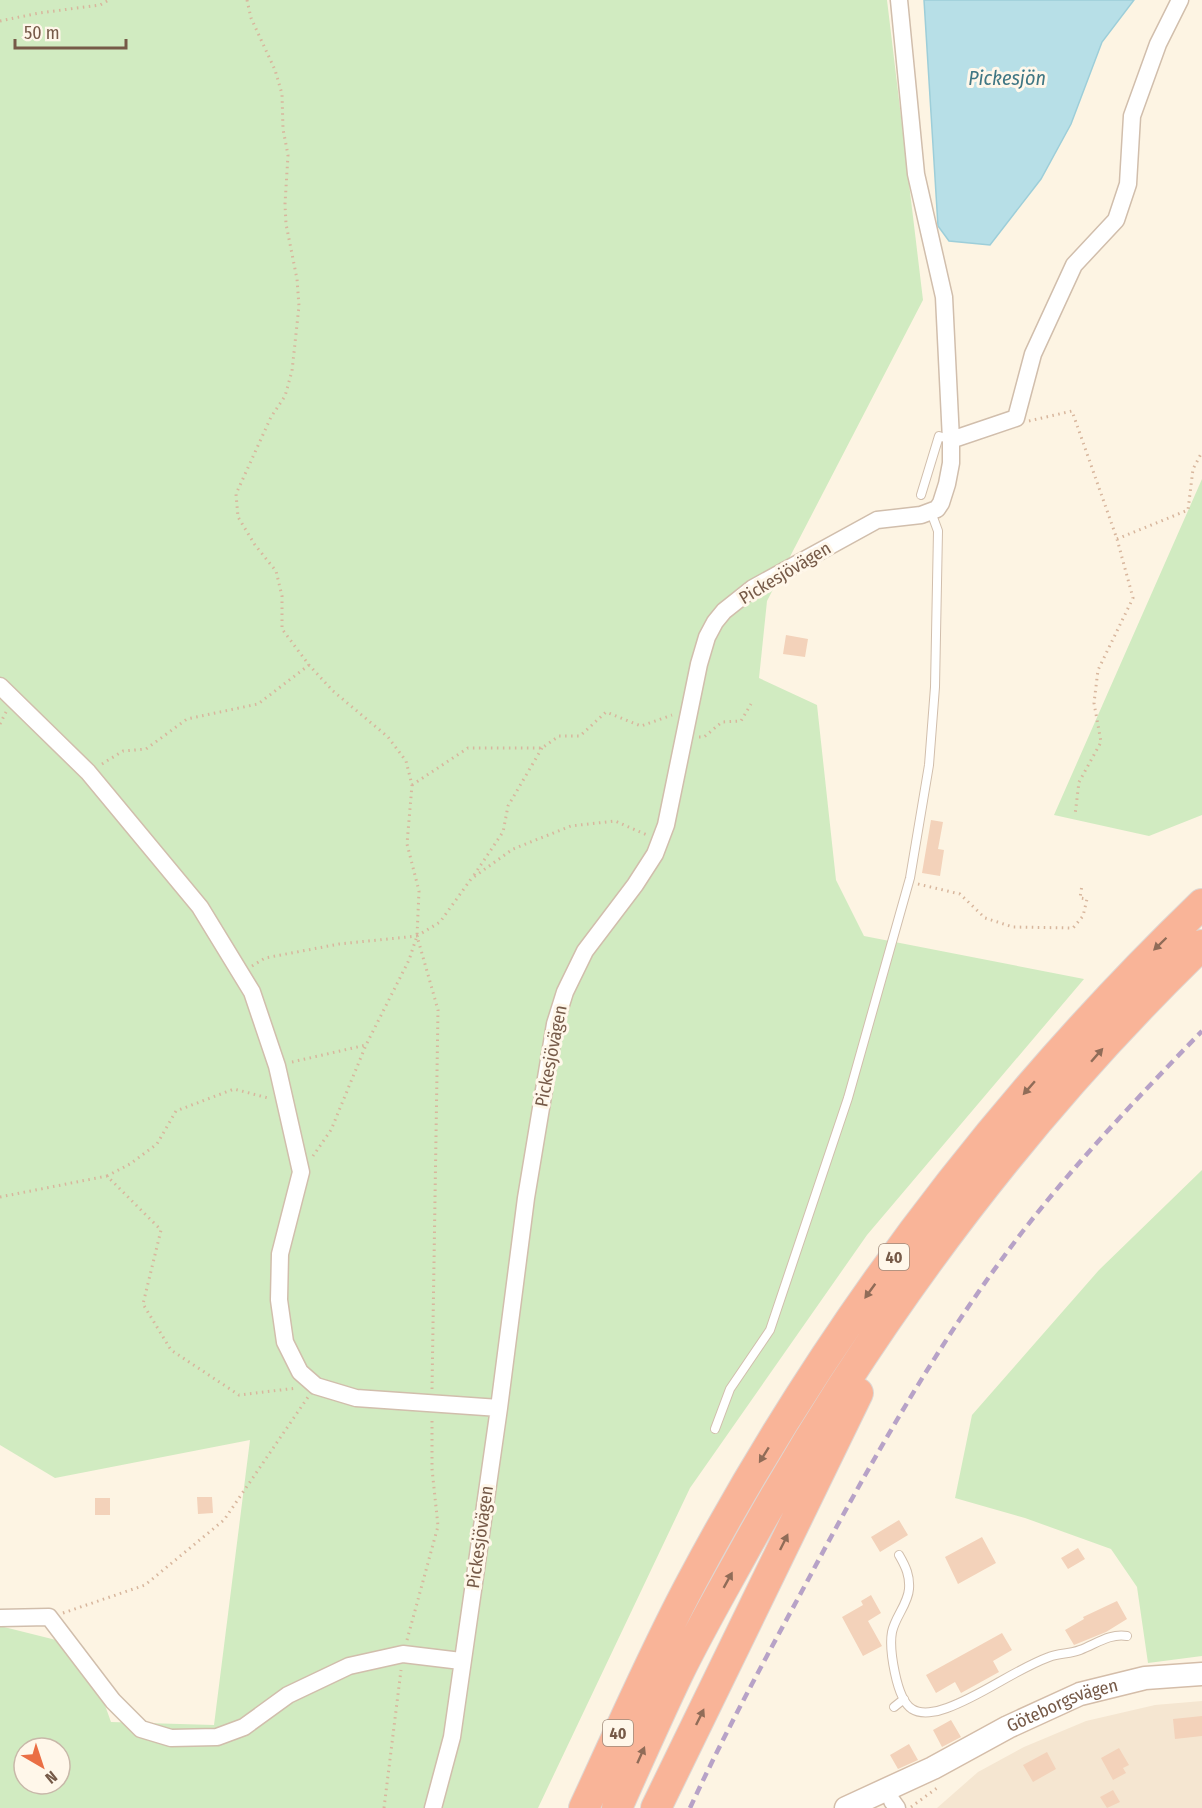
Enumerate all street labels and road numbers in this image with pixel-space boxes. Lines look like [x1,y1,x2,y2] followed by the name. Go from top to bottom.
[735,537,835,609] street label: Pickesjövägen
[530,1003,572,1109] street label: Pickesjövägen
[879,1244,909,1270] road number: 40
[462,1484,498,1590] street label: Pickesjövägen
[1003,1674,1120,1737] street label: Göteborgsvägen
[603,1720,633,1746] road number: 40

